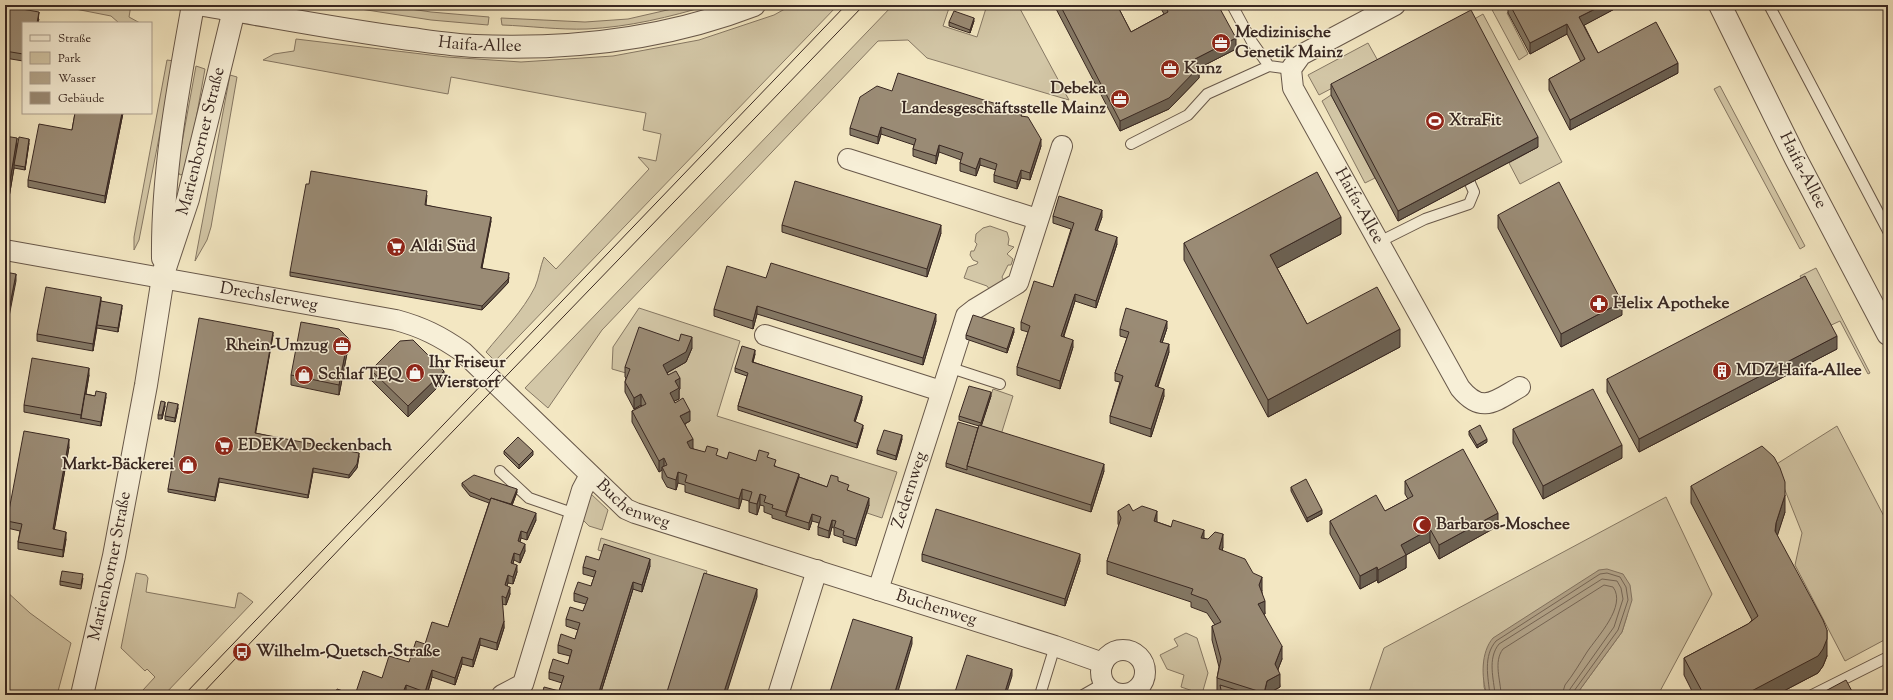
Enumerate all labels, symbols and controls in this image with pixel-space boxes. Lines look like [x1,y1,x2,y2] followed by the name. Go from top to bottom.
[1235,21,1343,65] place label: Medizinische Genetik Mainz
[22,22,152,114] legend
[58,30,92,48] text: Straße
[437,31,522,59] street label: Haifa-Allee
[1210,32,1232,54] office icon: Medizinische Genetik Mainz
[58,50,81,68] text: Park
[1184,57,1223,81] place label: Kunz
[1159,58,1181,80] office icon: Kunz
[171,65,232,219] street label: Marienborner Straße
[58,70,96,88] text: Wasser
[901,77,1107,121] place label: Debeka Landesgeschäftsstelle Mainz
[1109,88,1131,110] office icon: Debeka Landesgeschäftsstelle Mainz
[58,90,105,108] text: Gebäude
[1449,109,1502,133] place label: XtraFit
[1424,110,1446,132] sports icon: XtraFit
[1773,128,1832,213] street label: Haifa-Allee
[1328,164,1390,249] street label: Haifa-Allee
[410,235,476,259] place label: Aldi Süd
[385,236,407,258] supermarket icon: Aldi Süd
[218,277,320,318] street label: Drechslerweg
[1613,292,1729,316] place label: Helix Apotheke
[1588,293,1610,315] pharmacy icon: Helix Apotheke
[226,334,329,358] place label: Rhein-Umzug
[331,335,353,357] office icon: Rhein-Umzug
[429,351,506,395] place label: Ihr Friseur Wierstorf
[1736,359,1862,383] place label: MDZ Haifa-Allee
[1711,360,1733,382] building icon: MDZ Haifa-Allee
[404,362,426,384] shop icon: Ihr Friseur Wierstorf
[318,363,405,387] place label: SchlafTEQ
[293,364,315,386] shop icon: SchlafTEQ
[238,434,392,458] place label: EDEKA Deckenbach
[213,435,235,457] supermarket icon: EDEKA Deckenbach
[887,449,934,531] street label: Zedernweg
[62,453,174,477] place label: Markt-Bäckerei
[177,454,199,476] shop icon: Markt-Bäckerei
[590,474,673,535] street label: Buchenweg
[83,489,138,643] street label: Marienborner Straße
[1436,513,1570,537] place label: Barbaros-Moschee
[1411,514,1433,536] mosque icon: Barbaros-Moschee
[893,584,980,632] street label: Buchenweg
[256,640,440,664] place label: Wilhelm-Quetsch-Straße
[231,641,253,663] bus stop icon: Wilhelm-Quetsch-Straße

